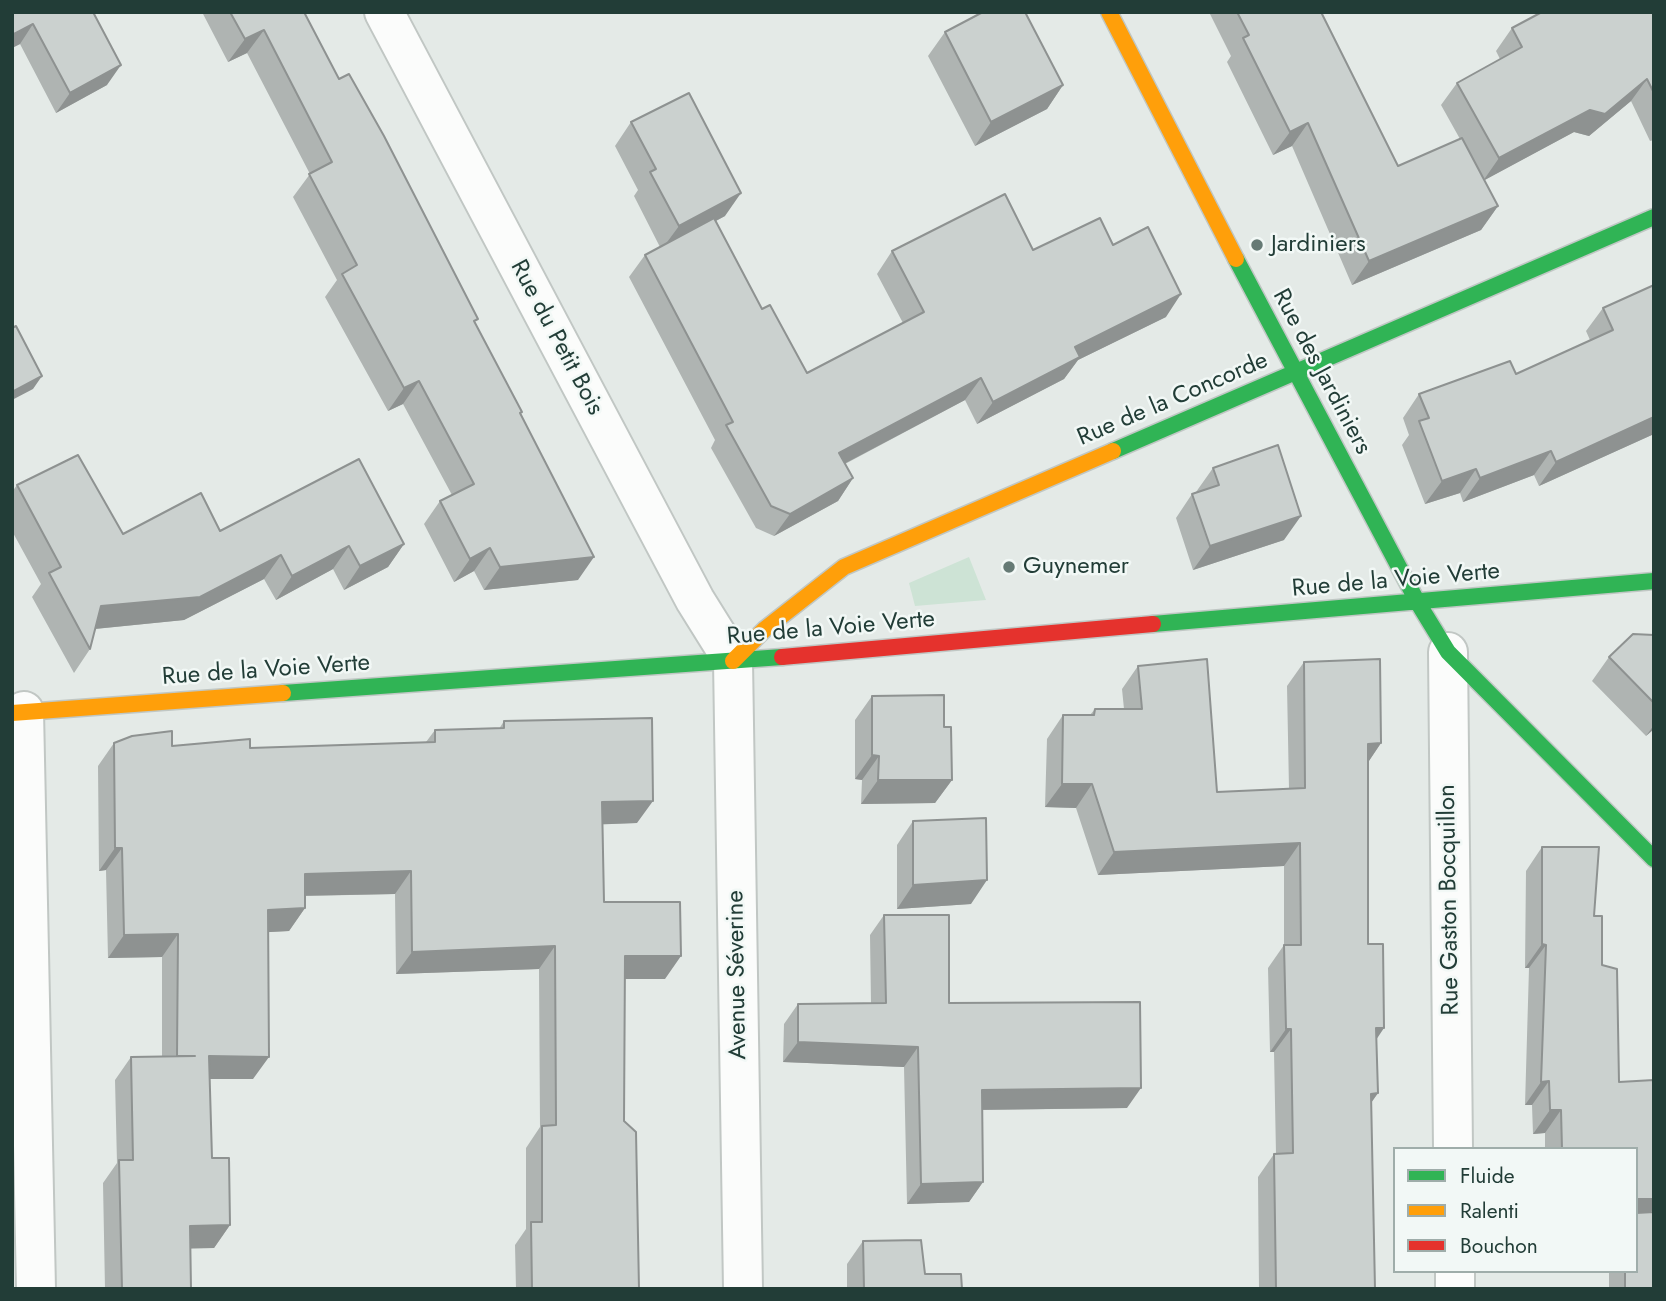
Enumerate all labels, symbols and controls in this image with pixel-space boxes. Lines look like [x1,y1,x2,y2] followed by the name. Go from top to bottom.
[1271,231,1366,259] place label: Jardiniers
[1249,237,1265,253] marker: Jardiniers
[503,256,609,420] street label: Rue du Petit Bois
[1265,284,1377,460] street label: Rue des Jardiniers
[1073,347,1273,453] street label: Rue de la Concorde
[1023,553,1129,581] place label: Guynemer
[1291,558,1501,604] street label: Rue de la Voie Verte
[1001,559,1017,575] marker: Guynemer
[726,606,936,652] street label: Rue de la Voie Verte
[161,649,371,693] street label: Rue de la Voie Verte
[1434,784,1466,1016] street label: Rue Gaston Bocquillon
[722,890,754,1060] street label: Avenue Séverine
[1393,1147,1638,1273] legend
[1460,1161,1515,1191] text: Fluide
[1460,1196,1519,1226] text: Ralenti
[1460,1231,1538,1261] text: Bouchon

